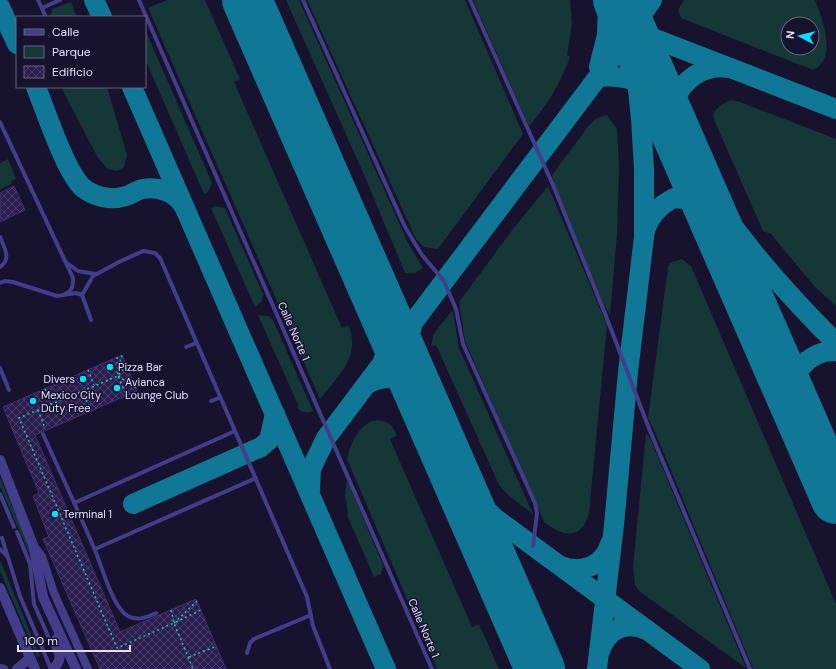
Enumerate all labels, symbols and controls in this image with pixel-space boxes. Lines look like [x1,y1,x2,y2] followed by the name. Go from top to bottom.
[16,16,146,88] legend
[780,16,820,56] north arrow
[52,24,79,40] text: Calle
[783,30,798,40] text: N
[52,44,91,60] text: Parque
[52,64,93,80] text: Edificio
[275,299,313,363] street label: Calle Norte 1
[118,360,163,374] place label: Pizza Bar
[105,362,115,372] marker: Pizza Bar
[43,372,75,386] place label: Divers
[78,374,88,384] marker: Divers
[125,375,188,402] place label: Avianca Lounge Club
[112,383,122,393] marker: Avianca Lounge Club
[41,388,101,415] place label: Mexico City Duty Free
[28,396,38,406] marker: Mexico City Duty Free
[63,507,112,521] place label: Terminal 1
[50,509,60,519] marker: Terminal 1
[405,596,443,660] street label: Calle Norte 1
[18,627,130,653] scale bar
[24,633,58,649] text: 100 m

